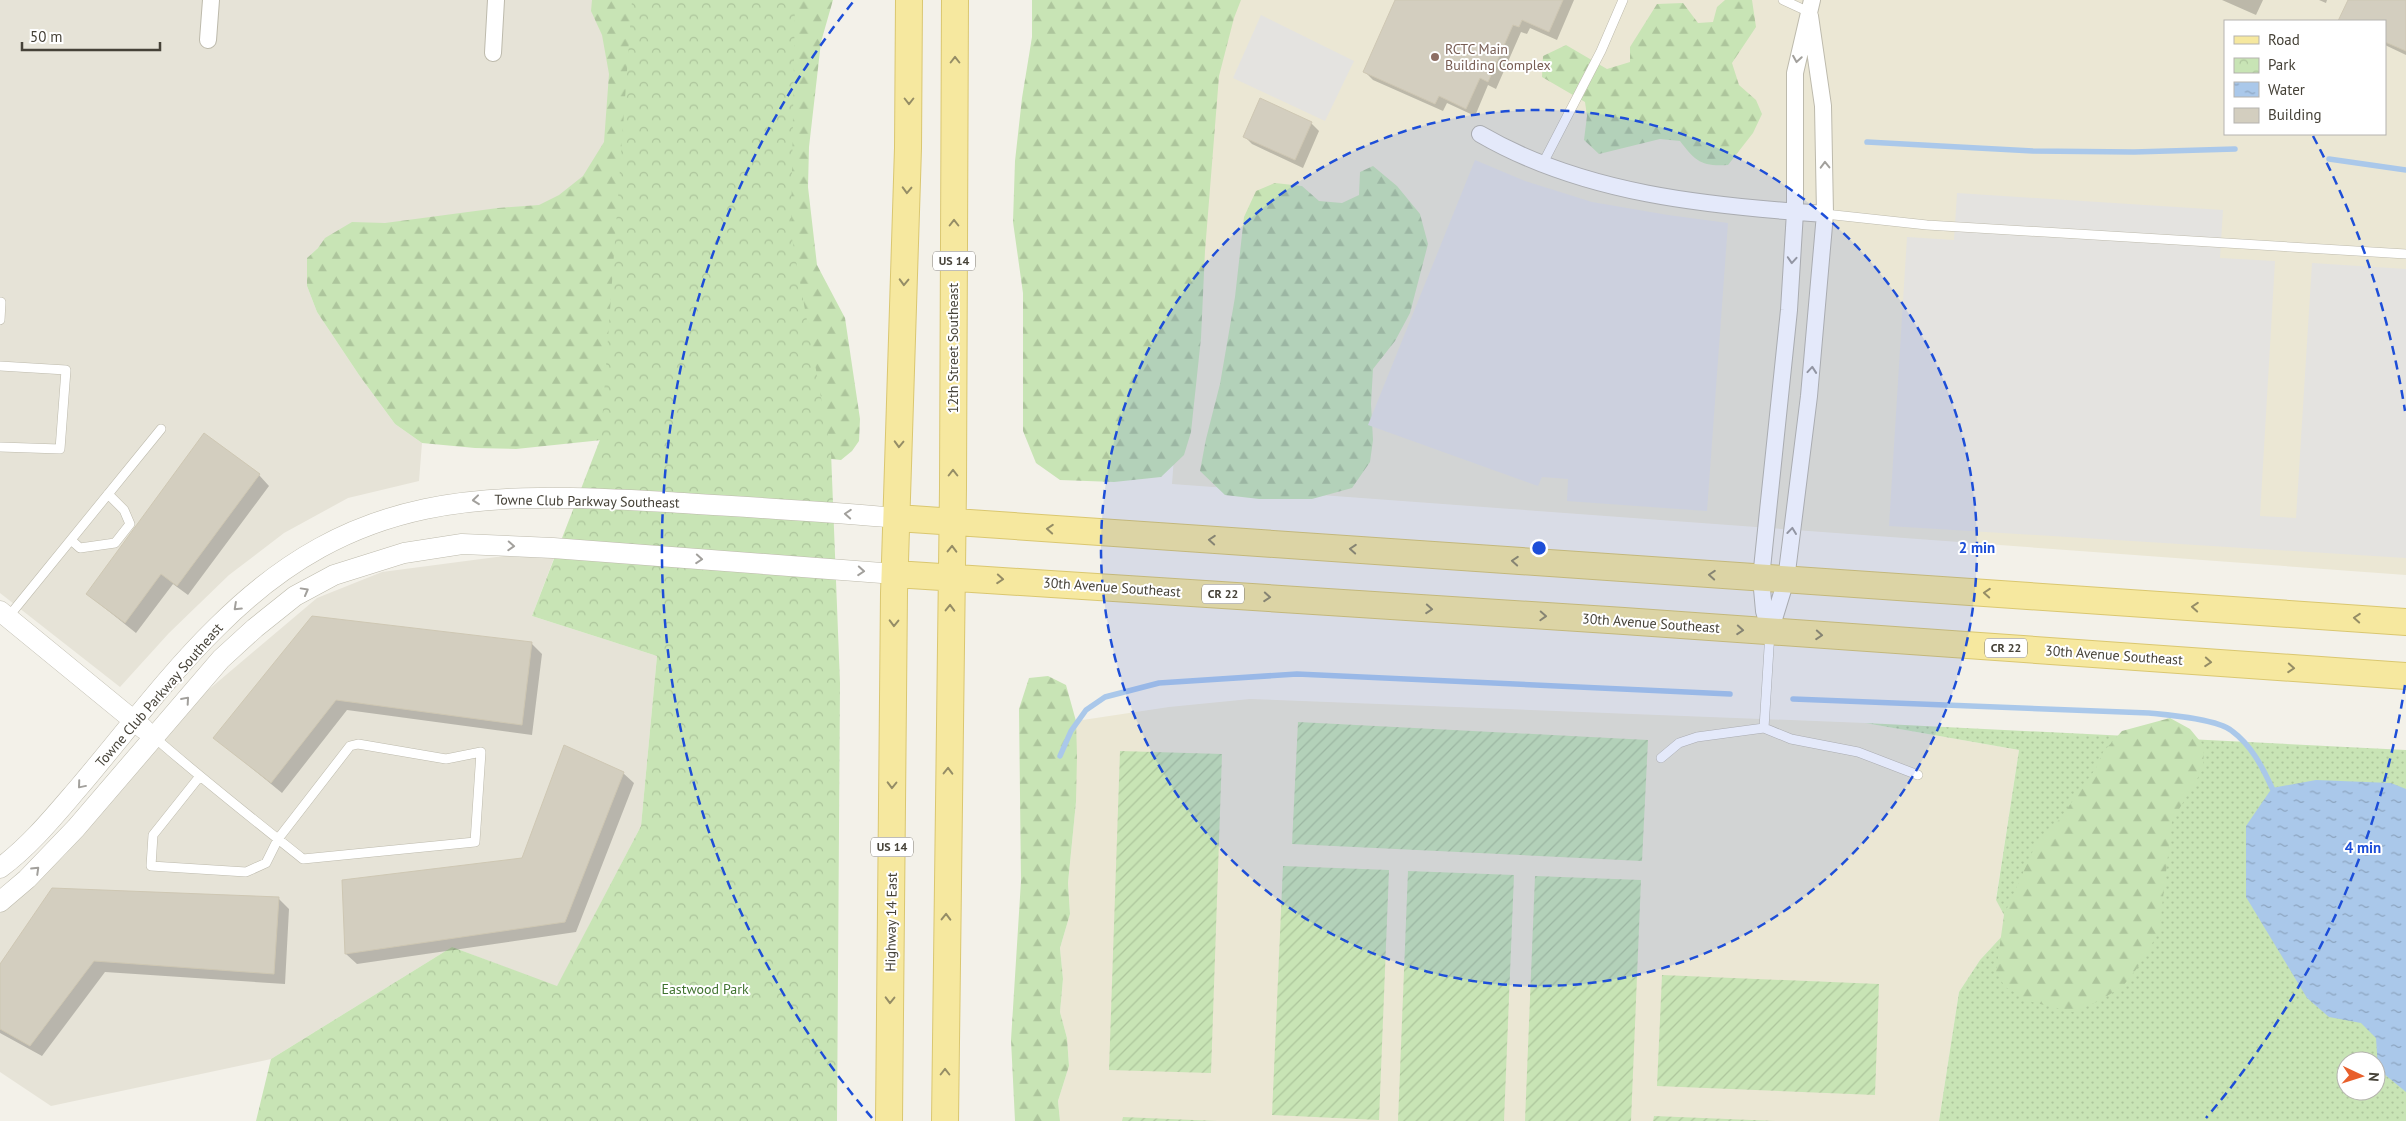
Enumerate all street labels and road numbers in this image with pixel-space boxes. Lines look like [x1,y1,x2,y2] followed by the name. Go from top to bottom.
[933,252,975,270] road number: US 14
[944,283,962,413] street label: 12th Street Southeast
[494,490,680,512] street label: Towne Club Parkway Southeast
[1043,573,1182,601] street label: 30th Avenue Southeast
[1202,584,1244,604] road number: CR 22
[1582,609,1721,637] street label: 30th Avenue Southeast
[91,619,227,771] street label: Towne Club Parkway Southeast
[1985,638,2027,658] road number: CR 22
[2045,641,2184,669] street label: 30th Avenue Southeast
[871,838,913,856] road number: US 14
[881,872,901,972] street label: Highway 14 East

